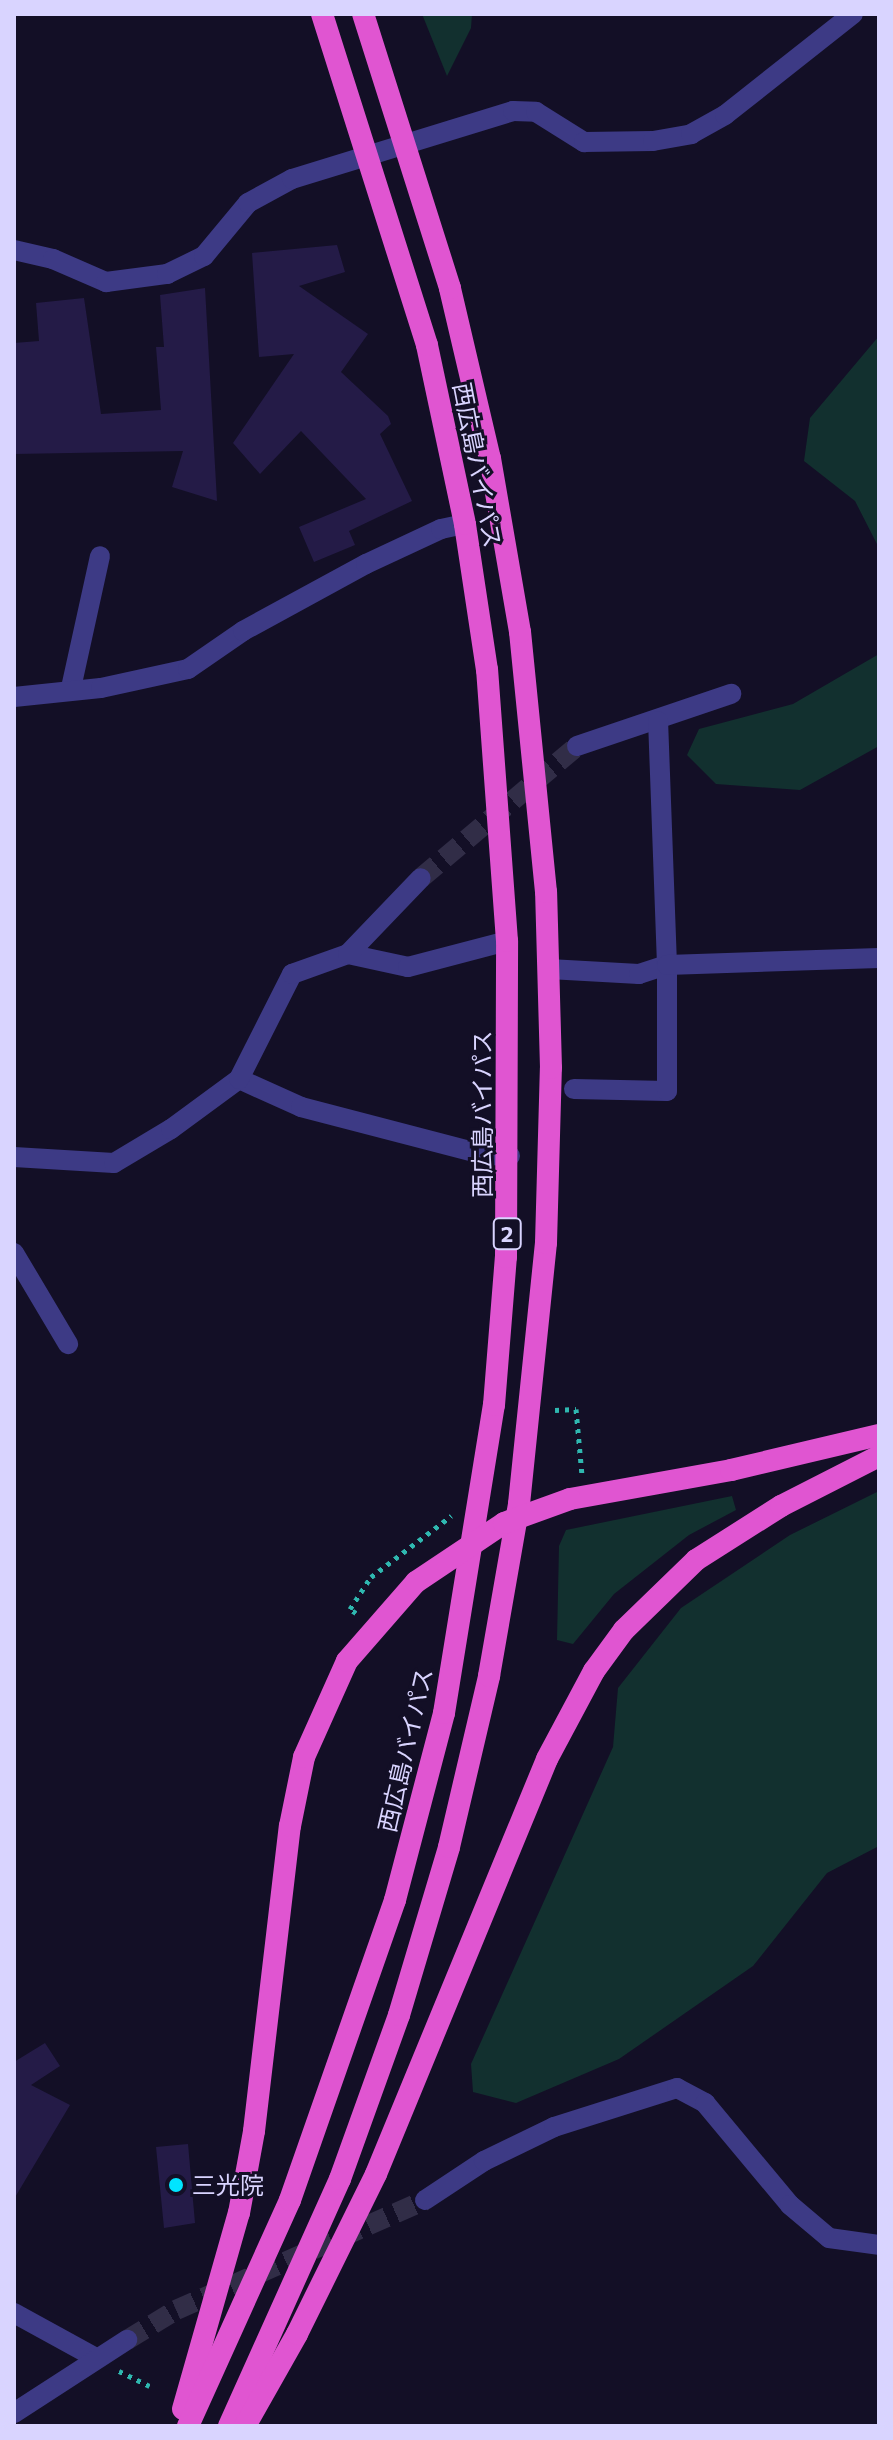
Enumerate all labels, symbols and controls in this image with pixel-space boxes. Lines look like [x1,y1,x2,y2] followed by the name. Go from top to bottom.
[448,380,508,550] street label: 西広島バイパス
[468,1030,496,1198] street label: 西広島バイパス
[491,1216,523,1252] road number: 2
[372,1665,438,1835] street label: 西広島バイパス
[192,2171,264,2199] place label: 三光院
[167,2176,185,2194] marker: 三光院

